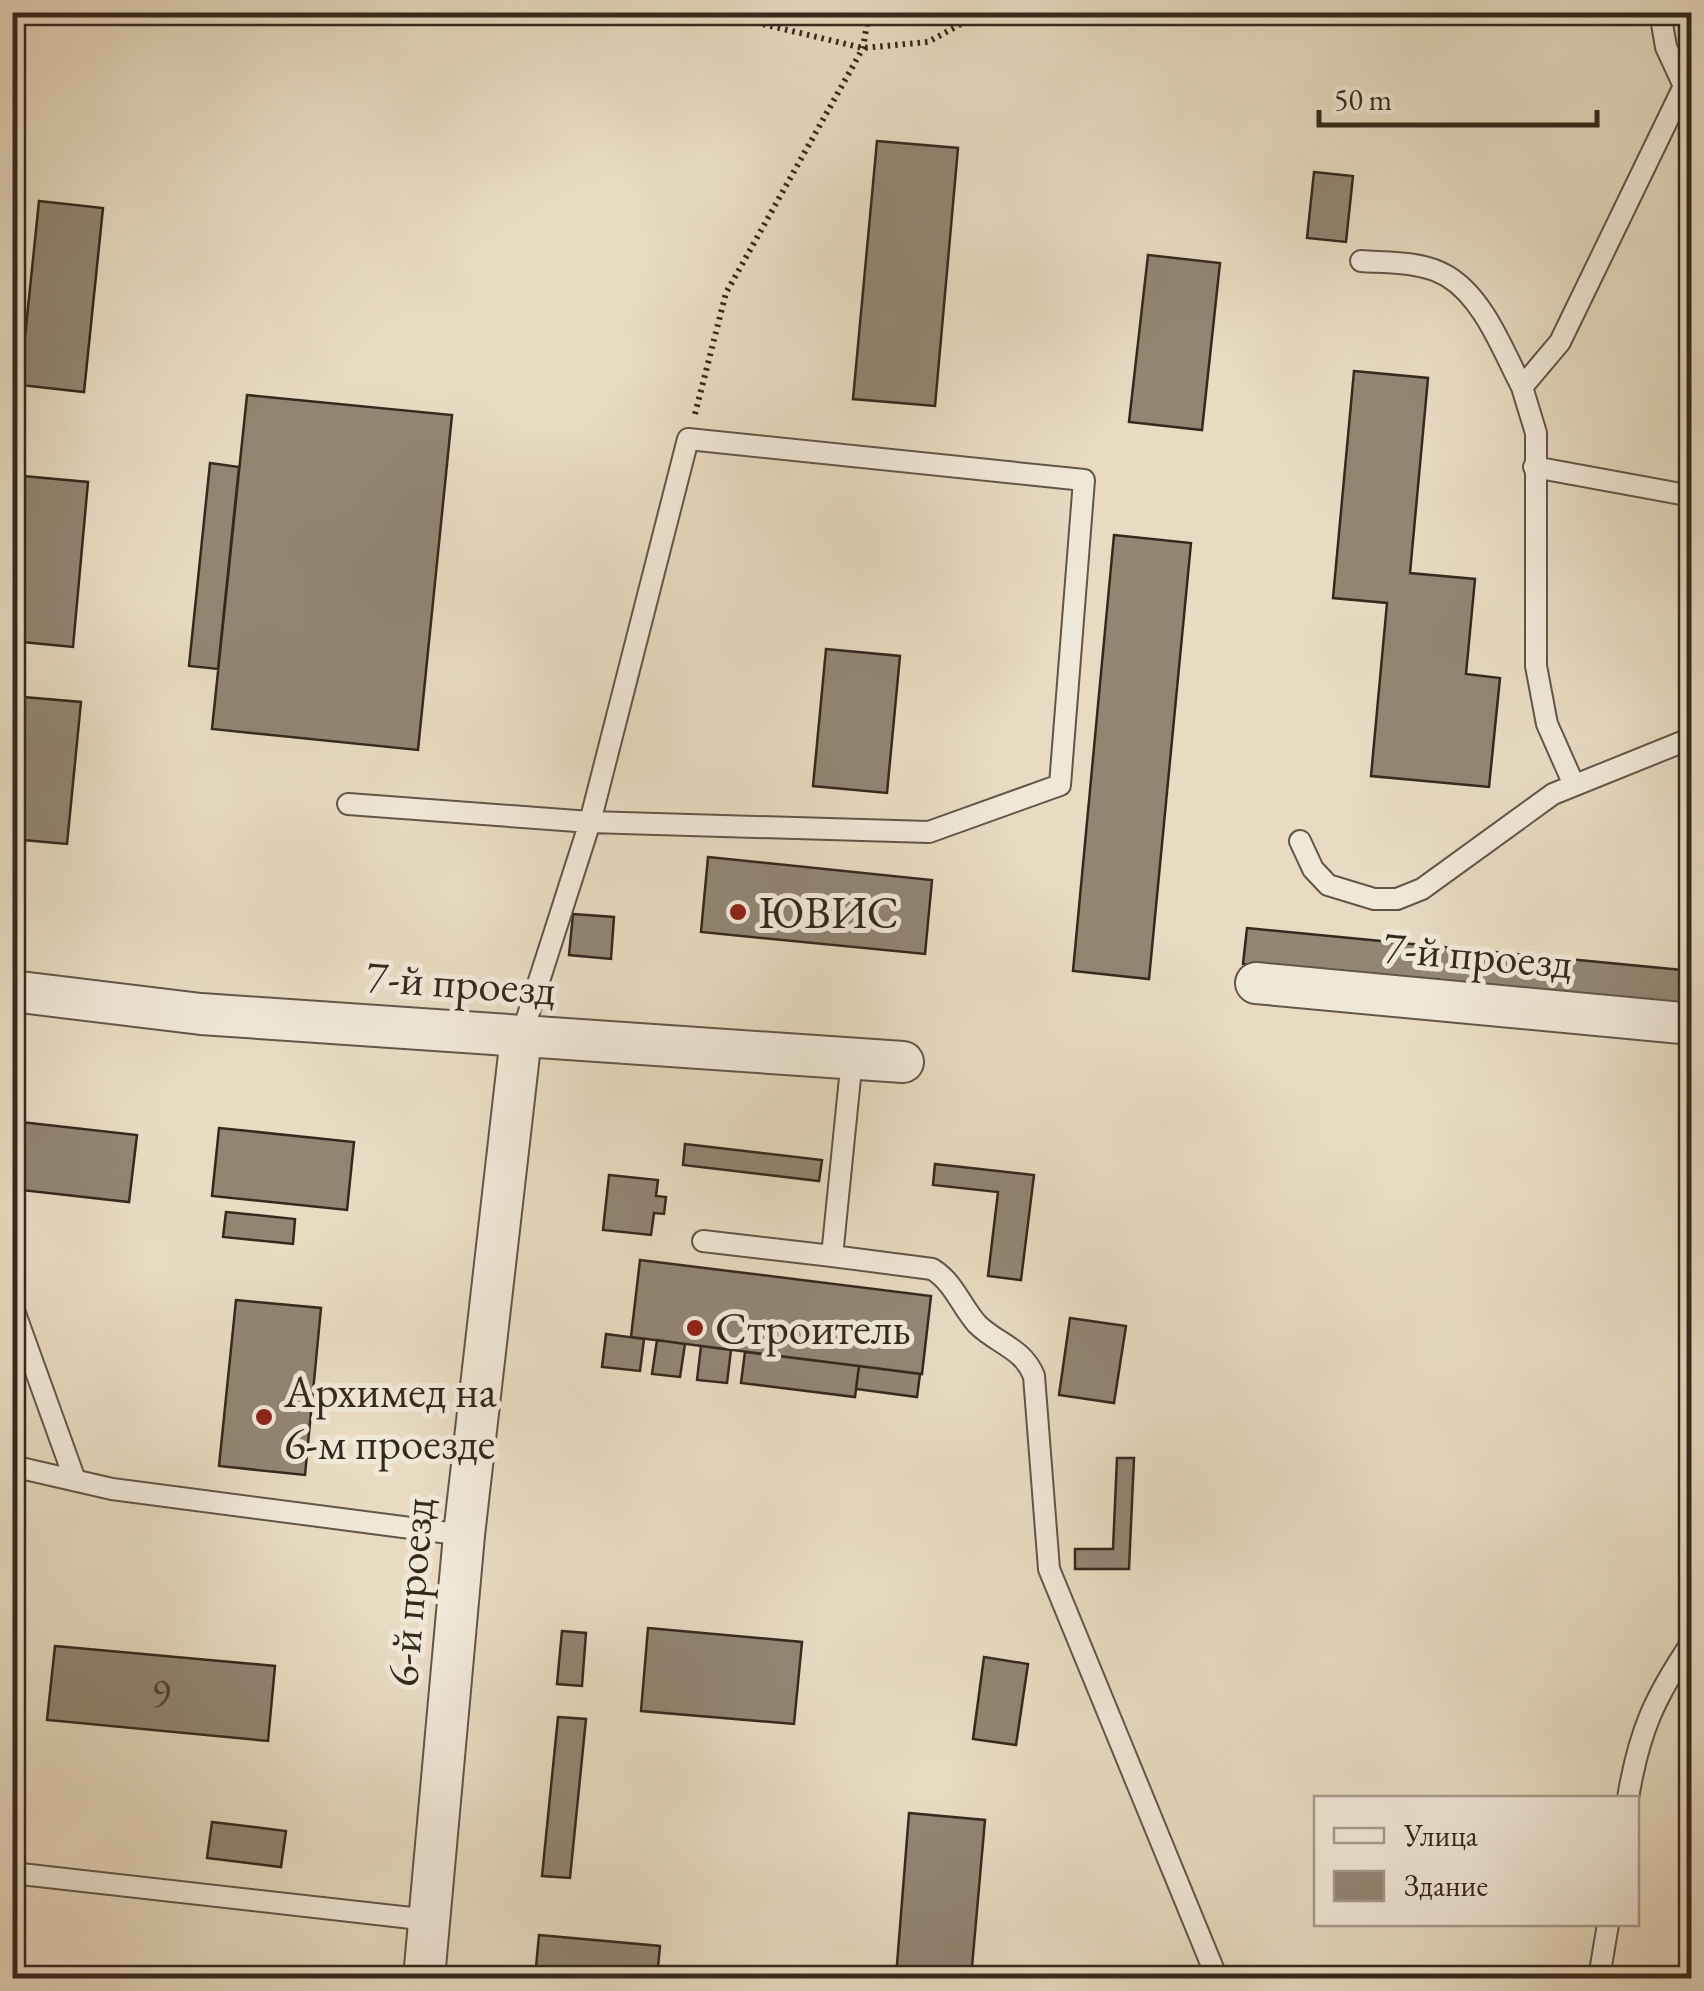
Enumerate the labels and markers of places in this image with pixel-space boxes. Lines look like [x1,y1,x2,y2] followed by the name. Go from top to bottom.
[758,883,899,941] place label: ЮВИС
[727,901,749,923] marker: ЮВИС
[715,1299,911,1357] place label: Строитель
[684,1317,706,1339] marker: Строитель
[283,1362,497,1472] place label: Архимед на 6-м проезде
[253,1406,275,1428] marker: Архимед на 6-м проезде

